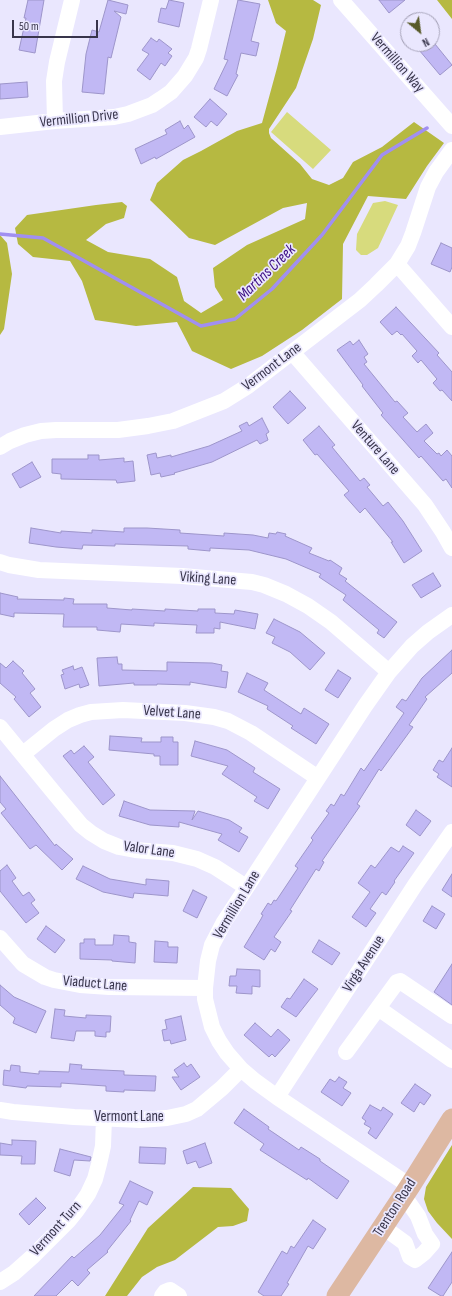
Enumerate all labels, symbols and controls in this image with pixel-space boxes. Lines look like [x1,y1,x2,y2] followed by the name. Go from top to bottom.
[14,12,100,38] scale bar
[400,12,440,52] north arrow
[19,19,39,34] text: 50 m
[366,29,428,97] street label: Vermillion Way
[420,35,431,49] text: N
[39,106,119,132] street label: Vermillion Drive
[234,241,300,305] water label: Martins Creek
[239,339,305,395] street label: Vermont Lane
[347,417,403,479] street label: Venture Lane
[179,568,237,590] street label: Viking Lane
[143,702,201,724] street label: Velvet Lane
[122,838,176,862] street label: Valor Lane
[210,868,264,942] street label: Vermillion Lane
[339,932,389,996] street label: Virga Avenue
[62,972,128,996] street label: Viaduct Lane
[94,1108,164,1126] street label: Vermont Lane
[369,1175,421,1241] street label: Trenton Road
[27,1198,85,1260] street label: Vermont Turn

